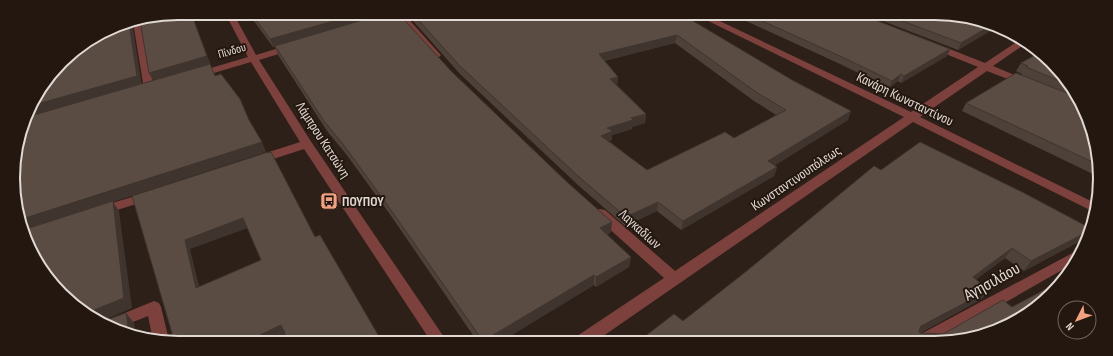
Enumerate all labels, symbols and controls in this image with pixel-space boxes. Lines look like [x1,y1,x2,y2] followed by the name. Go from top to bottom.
[216,40,248,62] street label: Πίνδου
[854,68,956,130] street label: Κανάρη Κωνσταντίνου
[292,98,354,181] street label: Λάμπρου Κατσώνη
[748,142,844,214] street label: Κωνσταντινουπόλεως
[319,191,339,211] bus stop icon: ΠΟΥΠΟΥ
[342,193,384,210] place label: ΠΟΥΠΟΥ
[614,205,665,253] street label: Λαγκαδίων
[960,259,1023,306] street label: Αγησιλάου
[1057,300,1097,340] north arrow
[1063,320,1077,333] text: N

